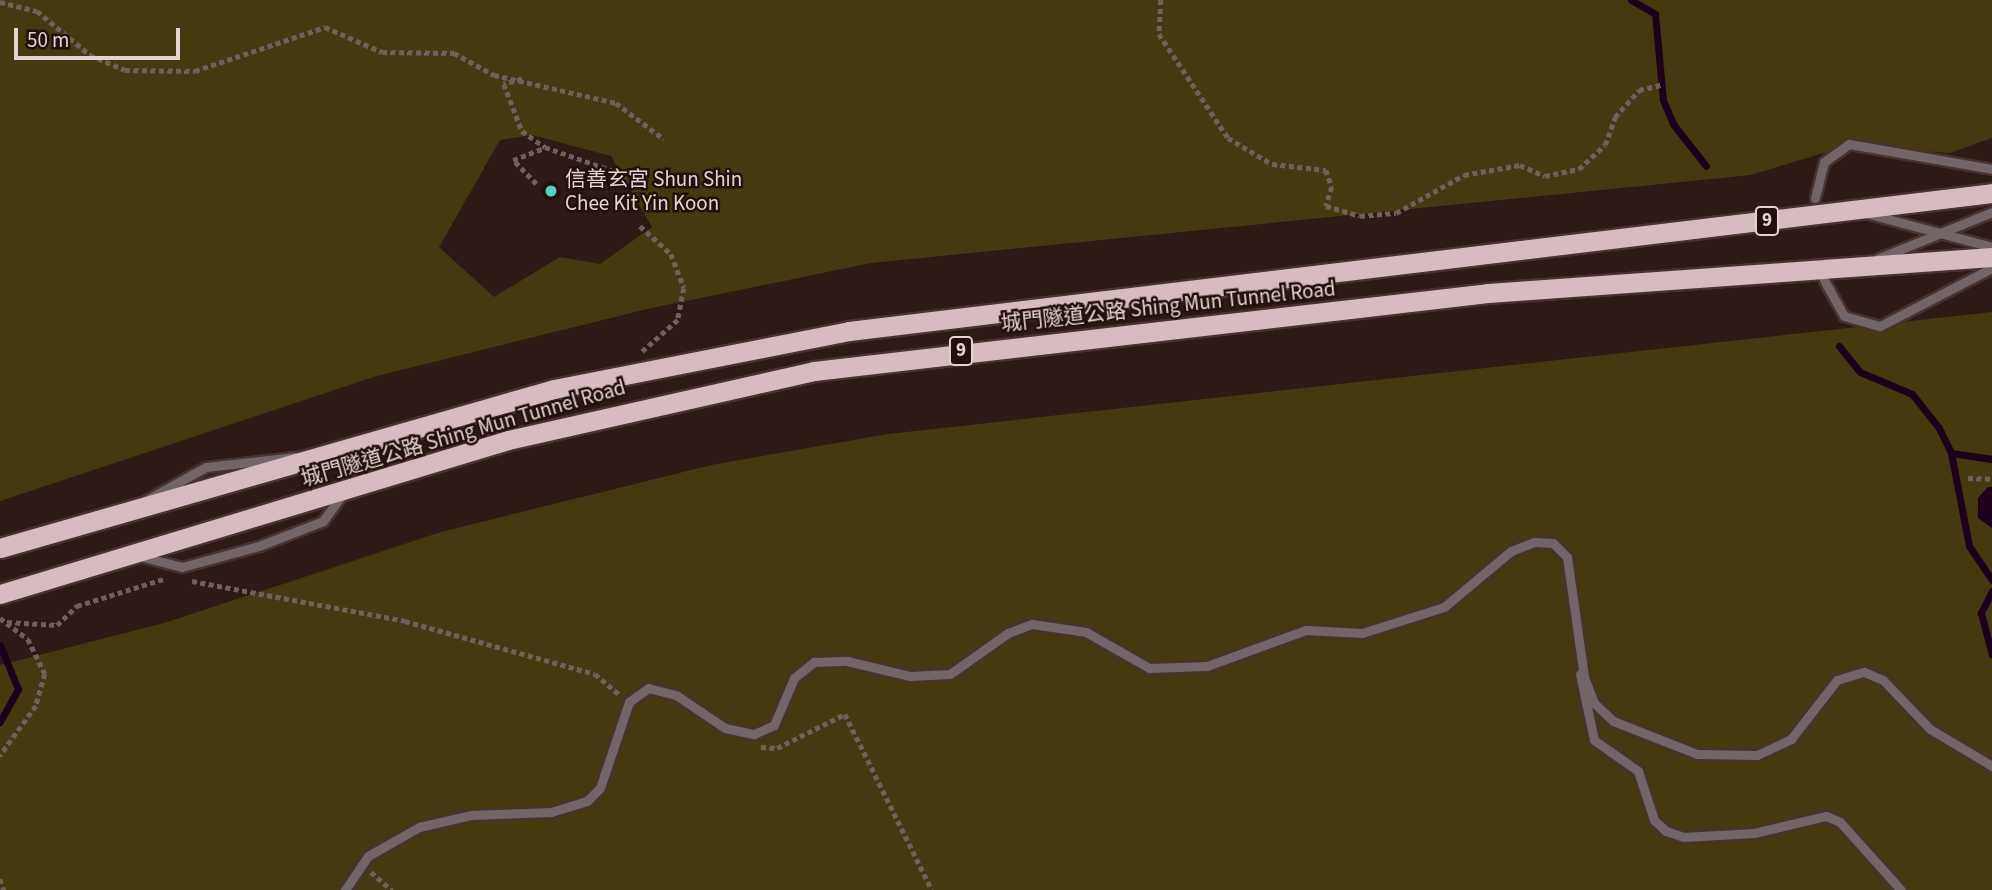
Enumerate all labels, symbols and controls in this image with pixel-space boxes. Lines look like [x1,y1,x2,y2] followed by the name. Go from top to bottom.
[18,14,184,58] scale bar
[27,25,69,55] text: 50 m
[565,166,742,216] place label: 信善玄宮 Shun Shin Chee Kit Yin Koon
[543,183,559,199] marker: 信善玄宮 Shun Shin Chee Kit Yin Koon
[1755,206,1779,236] road number: 9
[999,276,1337,336] street label: 城門隧道公路 Shing Mun Tunnel Road
[949,336,973,366] road number: 9
[298,375,628,491] street label: 城門隧道公路 Shing Mun Tunnel Road

